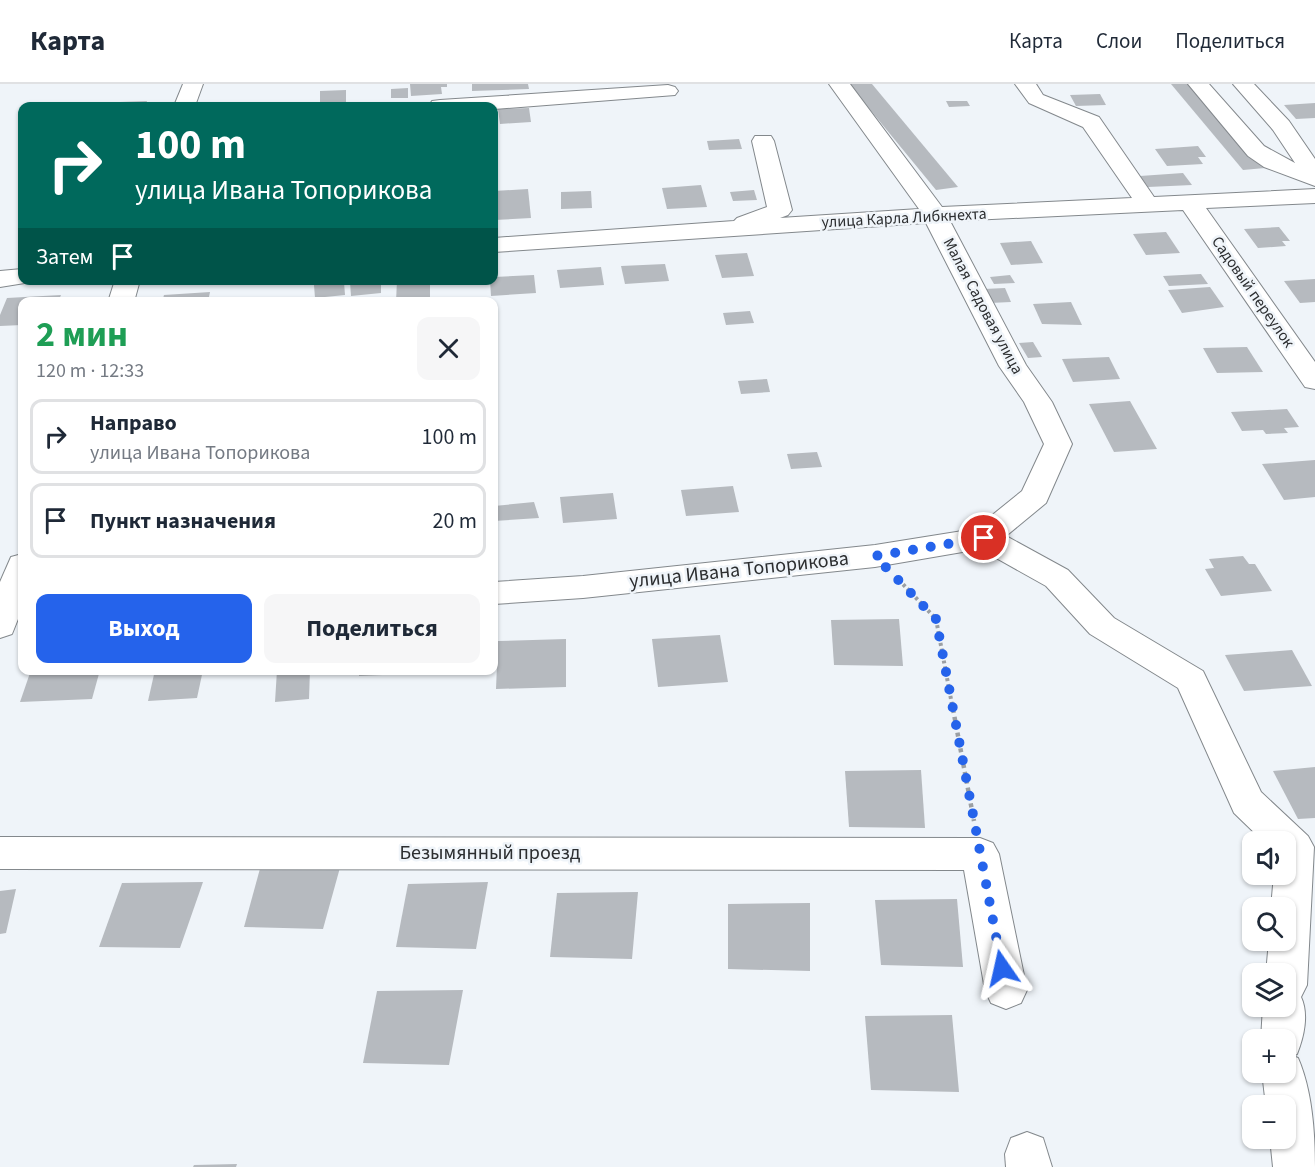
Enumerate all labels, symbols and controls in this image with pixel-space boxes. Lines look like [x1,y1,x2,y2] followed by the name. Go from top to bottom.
[30,21,105,61] text: Карта
[1009,26,1063,56] text: Карта
[1096,26,1142,56] text: Слои
[1175,26,1285,56] text: Поделиться
[135,115,246,175] text: 100 m
[36,126,114,204] icon: right
[135,171,432,210] text: улица Ивана Топорикова
[821,203,987,233] street label: улица Карла Либкнехта
[1206,232,1300,352] street label: Садовый переулок
[938,234,1028,378] street label: Малая Садовая улица
[106,240,139,273] icon: arrive
[36,241,94,273] text: Затем
[36,309,128,360] text: 2 мин
[417,317,480,380] button: close
[36,357,144,385] text: 120 m · 12:33
[90,407,177,439] text: Направо
[39,420,72,453] icon: right
[422,421,477,453] text: 100 m
[90,439,310,467] text: улица Ивана Топорикова
[39,504,72,537] icon: arrive
[90,505,276,537] text: Пункт назначения
[432,505,477,537] text: 20 m
[958,512,1009,563] pin
[967,521,1000,554] icon: arrive
[628,545,850,595] street label: улица Ивана Топорикова
[36,594,252,663] button: Выход
[264,594,480,663] button: Поделиться
[1242,831,1296,1149] map controls
[1242,831,1296,885] button: sound
[399,839,581,867] street label: Безымянный проезд
[1242,897,1296,951] button: search
[970,936,1034,1000] position arrow
[1242,963,1296,1017] button: layers
[1242,1029,1296,1083] button: +
[1242,1095,1296,1149] button: −

